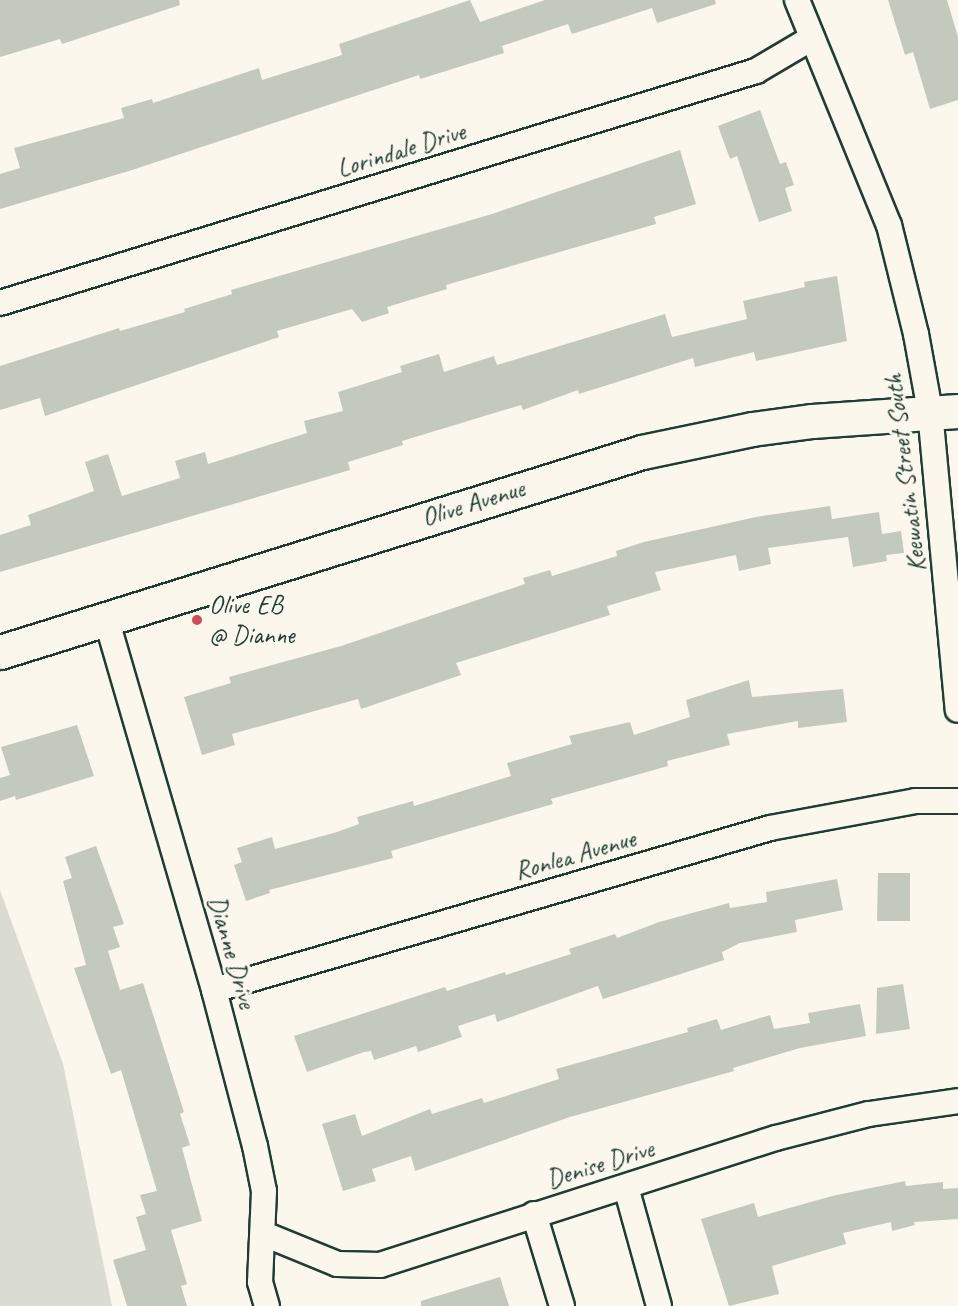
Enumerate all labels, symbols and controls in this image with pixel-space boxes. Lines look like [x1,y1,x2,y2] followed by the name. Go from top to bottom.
[333,116,469,184] street label: Lorindale Drive
[877,372,933,574] street label: Keewatin Street South
[418,473,528,533] street label: Olive Avenue
[209,589,295,650] place label: Olive EB @ Dianne
[190,613,204,627] marker: Olive EB @ Dianne
[511,823,639,887] street label: Ronlea Avenue
[201,892,263,1012] street label: Dianne Drive
[543,1133,657,1195] street label: Denise Drive

